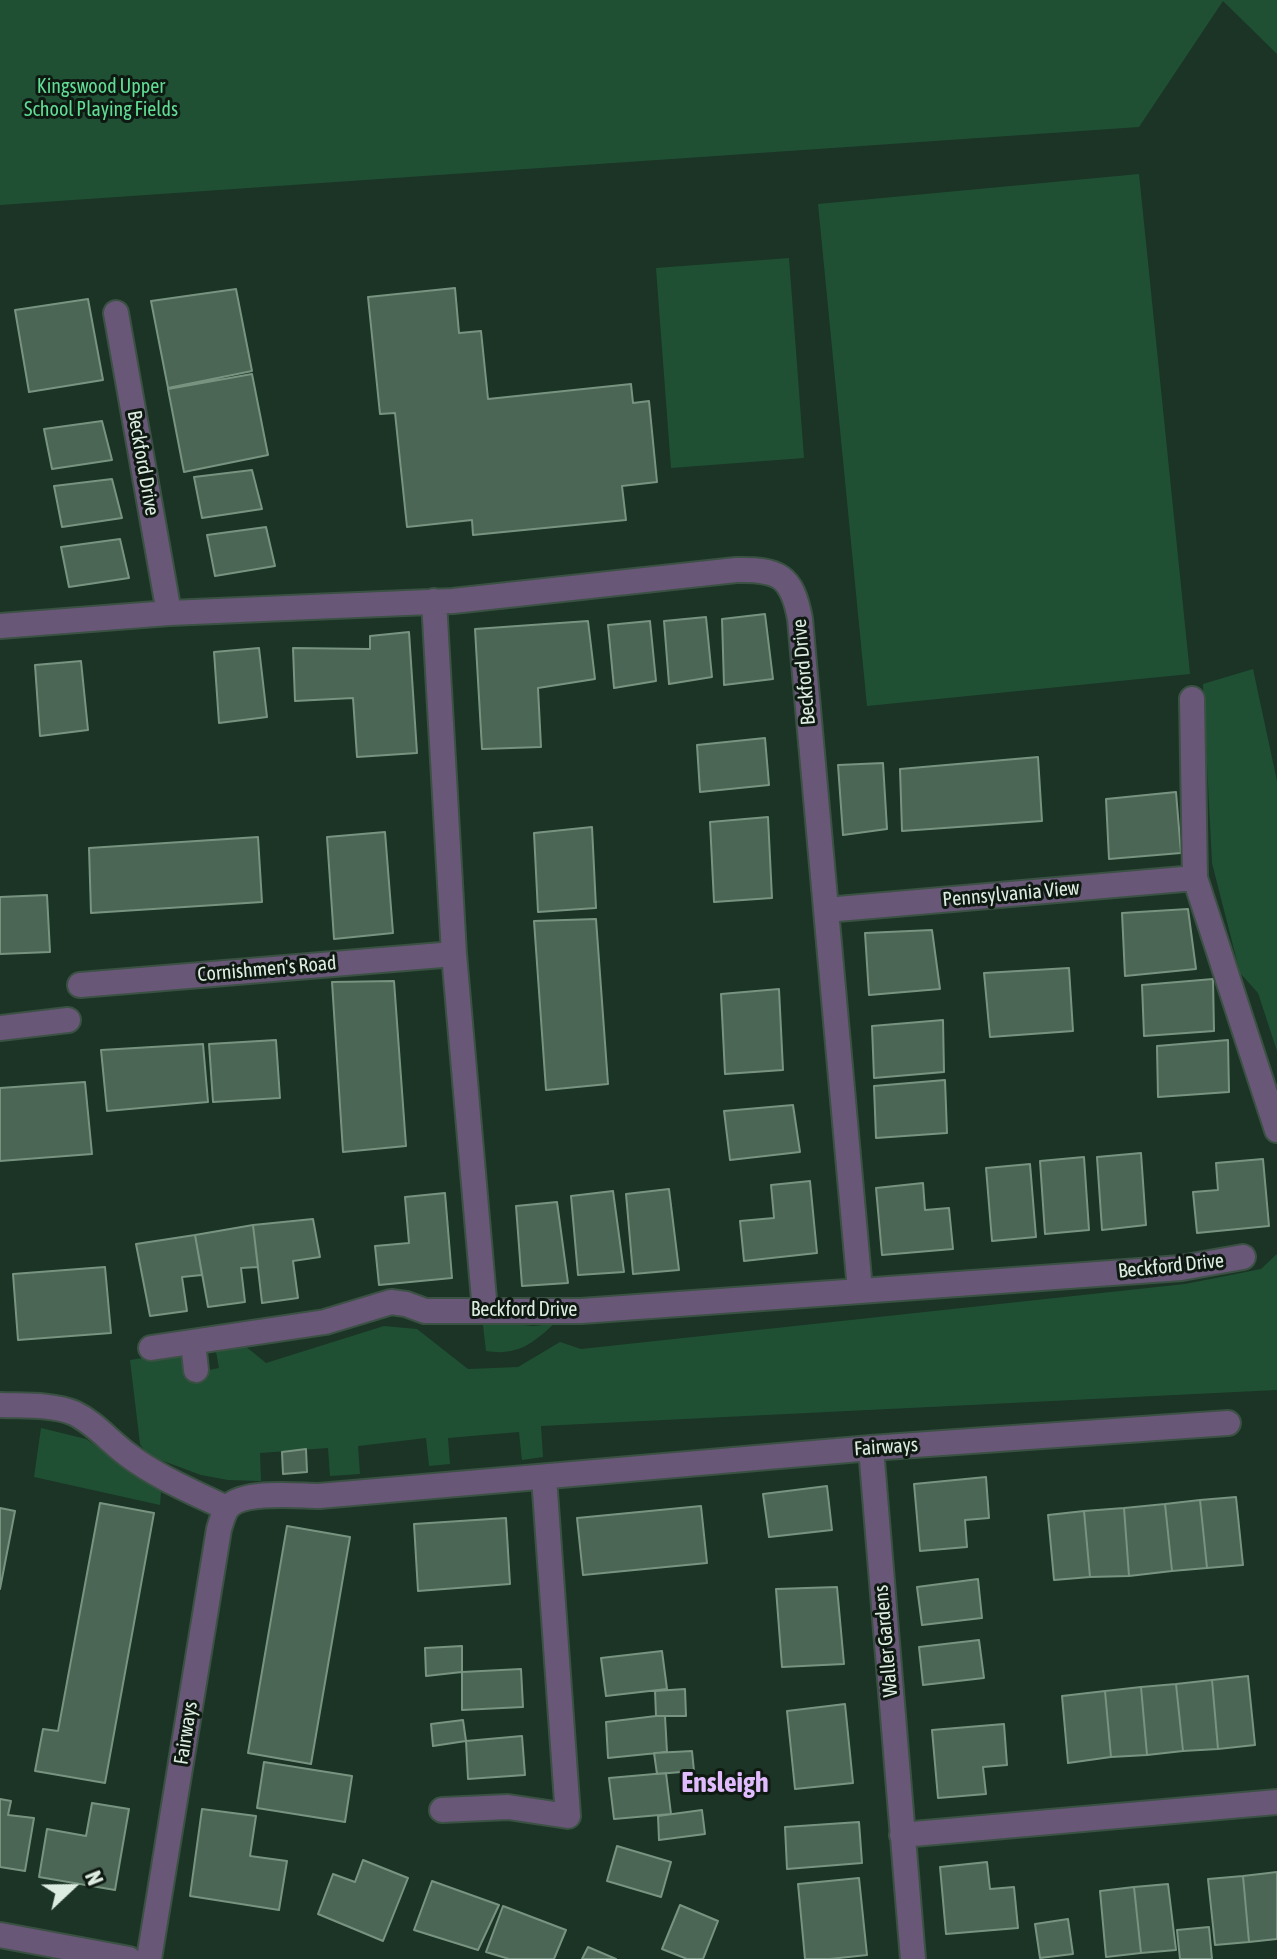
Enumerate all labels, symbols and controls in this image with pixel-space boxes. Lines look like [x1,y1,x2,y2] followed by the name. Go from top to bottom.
[24,75,178,122] park label: Kingswood Upper School Playing Fields
[122,408,164,518] street label: Beckford Drive
[787,618,821,726] street label: Beckford Drive
[942,876,1080,912] street label: Pennsylvania View
[197,951,337,987] street label: Cornishmen's Road
[1117,1248,1225,1284] street label: Beckford Drive
[471,1298,577,1322] street label: Beckford Drive
[853,1433,919,1461] street label: Fairways
[869,1584,903,1698] street label: Waller Gardens
[169,1700,203,1766] street label: Fairways
[681,1766,769,1800] district label: Ensleigh
[32,1847,112,1927] north arrow
[80,1867,109,1889] text: N

